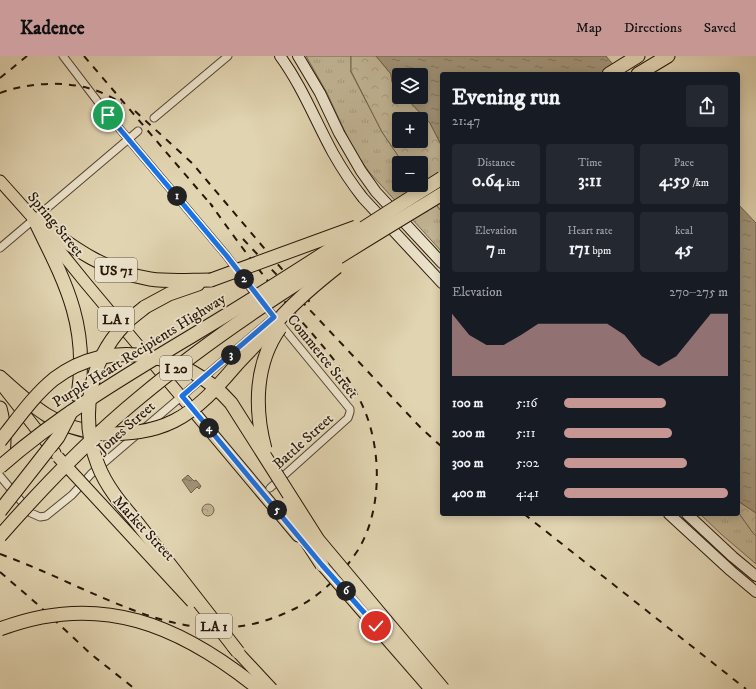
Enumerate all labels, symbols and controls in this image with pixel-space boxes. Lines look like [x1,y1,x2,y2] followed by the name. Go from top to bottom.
[20,17,85,40] text: Kadence
[576,19,602,37] text: Map
[624,19,682,37] text: Directions
[704,19,736,37] text: Saved
[392,68,428,192] map controls
[392,68,428,104] button: layers
[452,84,560,111] text: Evening run
[686,85,728,127] button: share
[91,98,125,132] pin
[97,104,119,126] icon: arrive
[392,112,428,148] button: +
[452,113,480,129] text: 21:47
[392,156,428,192] button: −
[477,156,515,170] text: Distance
[578,156,602,170] text: Time
[674,156,694,170] text: Pace
[472,170,504,192] text: 0.64
[578,170,602,192] text: 3:11
[659,170,690,192] text: 4:59
[504,176,520,190] text: km
[690,176,709,190] text: /km
[167,186,187,206] pin: 1
[23,188,88,261] street label: Spring Street
[175,189,179,203] text: 1
[475,224,517,238] text: Elevation
[567,224,613,238] text: Heart rate
[675,224,693,238] text: kcal
[486,238,495,260] text: 7
[569,238,590,260] text: 171
[675,238,693,260] text: 45
[495,244,506,258] text: m
[590,244,611,258] text: bpm
[95,258,137,282] road number: US 71
[234,269,254,289] pin: 2
[241,272,247,286] text: 2
[452,284,502,300] text: Elevation
[669,284,728,300] text: 270–275 m
[49,289,230,412] street label: Purple Heart Recipients Highway
[98,307,134,331] road number: LA 1
[283,310,362,402] street label: Commerce Street
[221,345,241,365] pin: 3
[229,348,233,362] text: 3
[160,356,192,380] road number: I 20
[452,395,483,411] text: 100 m
[516,395,537,411] text: 5:16
[92,397,159,459] street label: Jones Street
[269,409,338,473] street label: Battle Street
[199,418,219,438] pin: 4
[206,421,212,435] text: 4
[452,425,485,441] text: 200 m
[516,425,535,441] text: 5:11
[452,455,483,471] text: 300 m
[516,455,539,471] text: 5:02
[452,485,486,501] text: 400 m
[516,485,539,501] text: 4:41
[109,492,179,565] street label: Market Street
[267,500,287,520] pin: 5
[274,503,280,517] text: 5
[336,581,356,601] pin: 6
[343,584,349,598] text: 6
[359,609,393,643] pin
[196,614,232,638] road number: LA 1
[365,615,387,637] icon: check

